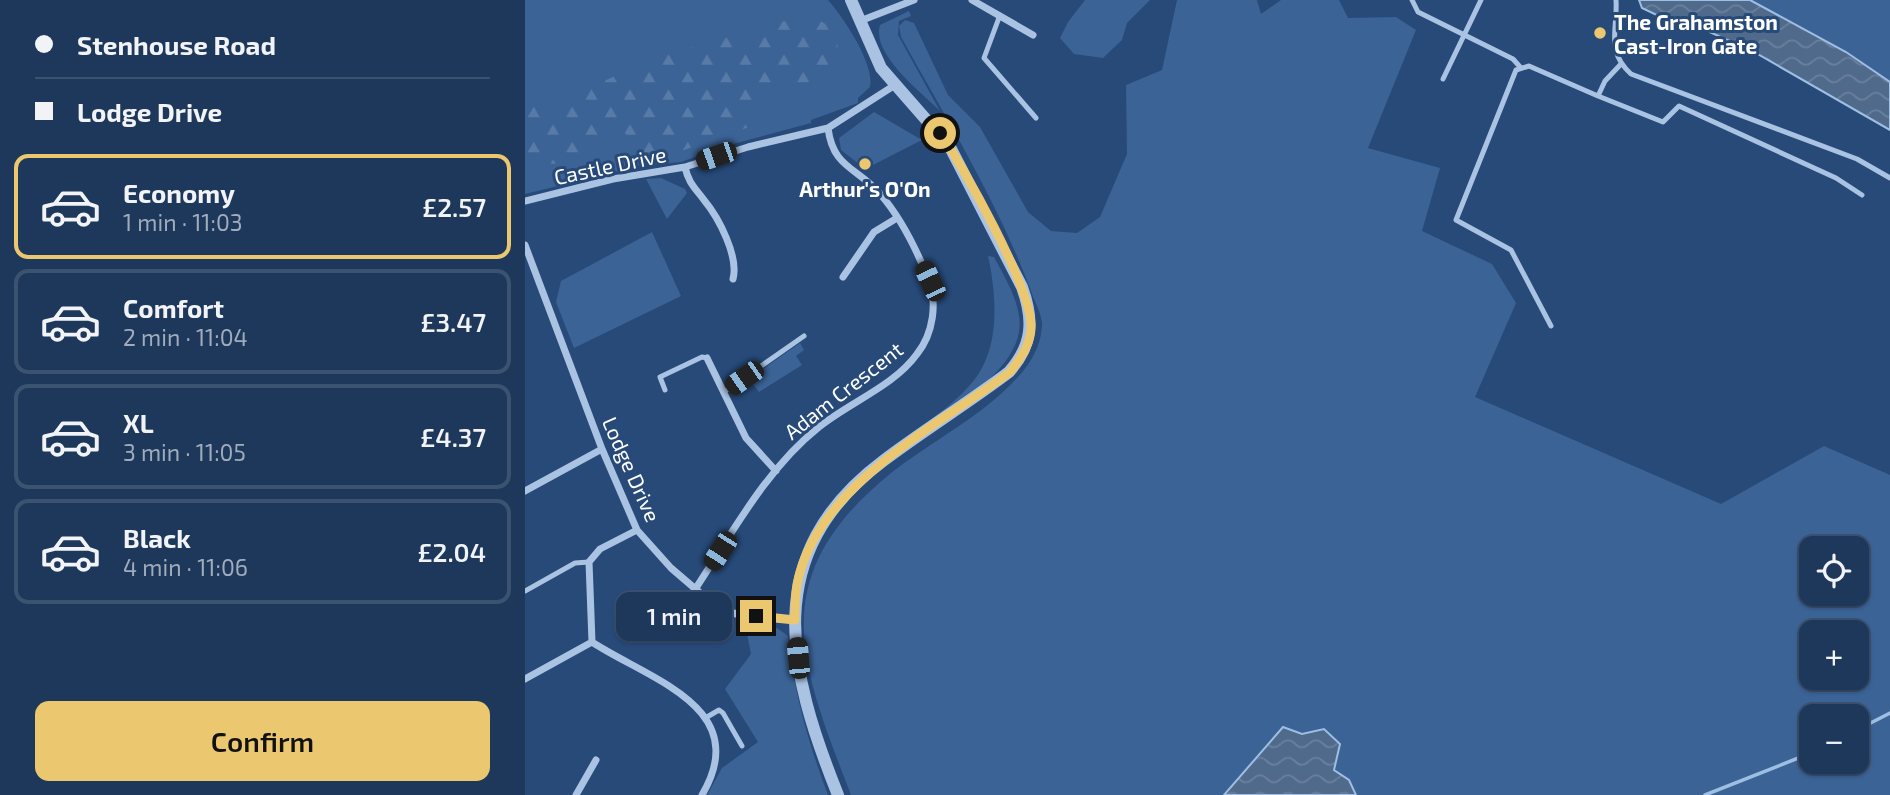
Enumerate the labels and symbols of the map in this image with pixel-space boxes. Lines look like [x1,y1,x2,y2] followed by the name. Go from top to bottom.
[1614,9,1778,58] place label: The Grahamston Cast-Iron Gate
[1592,25,1608,41] marker: The Grahamston Cast-Iron Gate
[924,117,956,149] route start
[693,139,740,173] car
[552,141,668,189] street label: Castle Drive
[857,156,873,172] marker: Arthur's O'On
[799,176,931,201] place label: Arthur's O'On
[912,258,949,304] car
[779,336,907,444] street label: Adam Crescent
[721,357,768,399] car
[598,413,666,525] street label: Lodge Drive
[700,528,741,574] car
[616,592,731,640] callout: 1 min
[740,600,772,632] route end
[786,636,811,680] car

